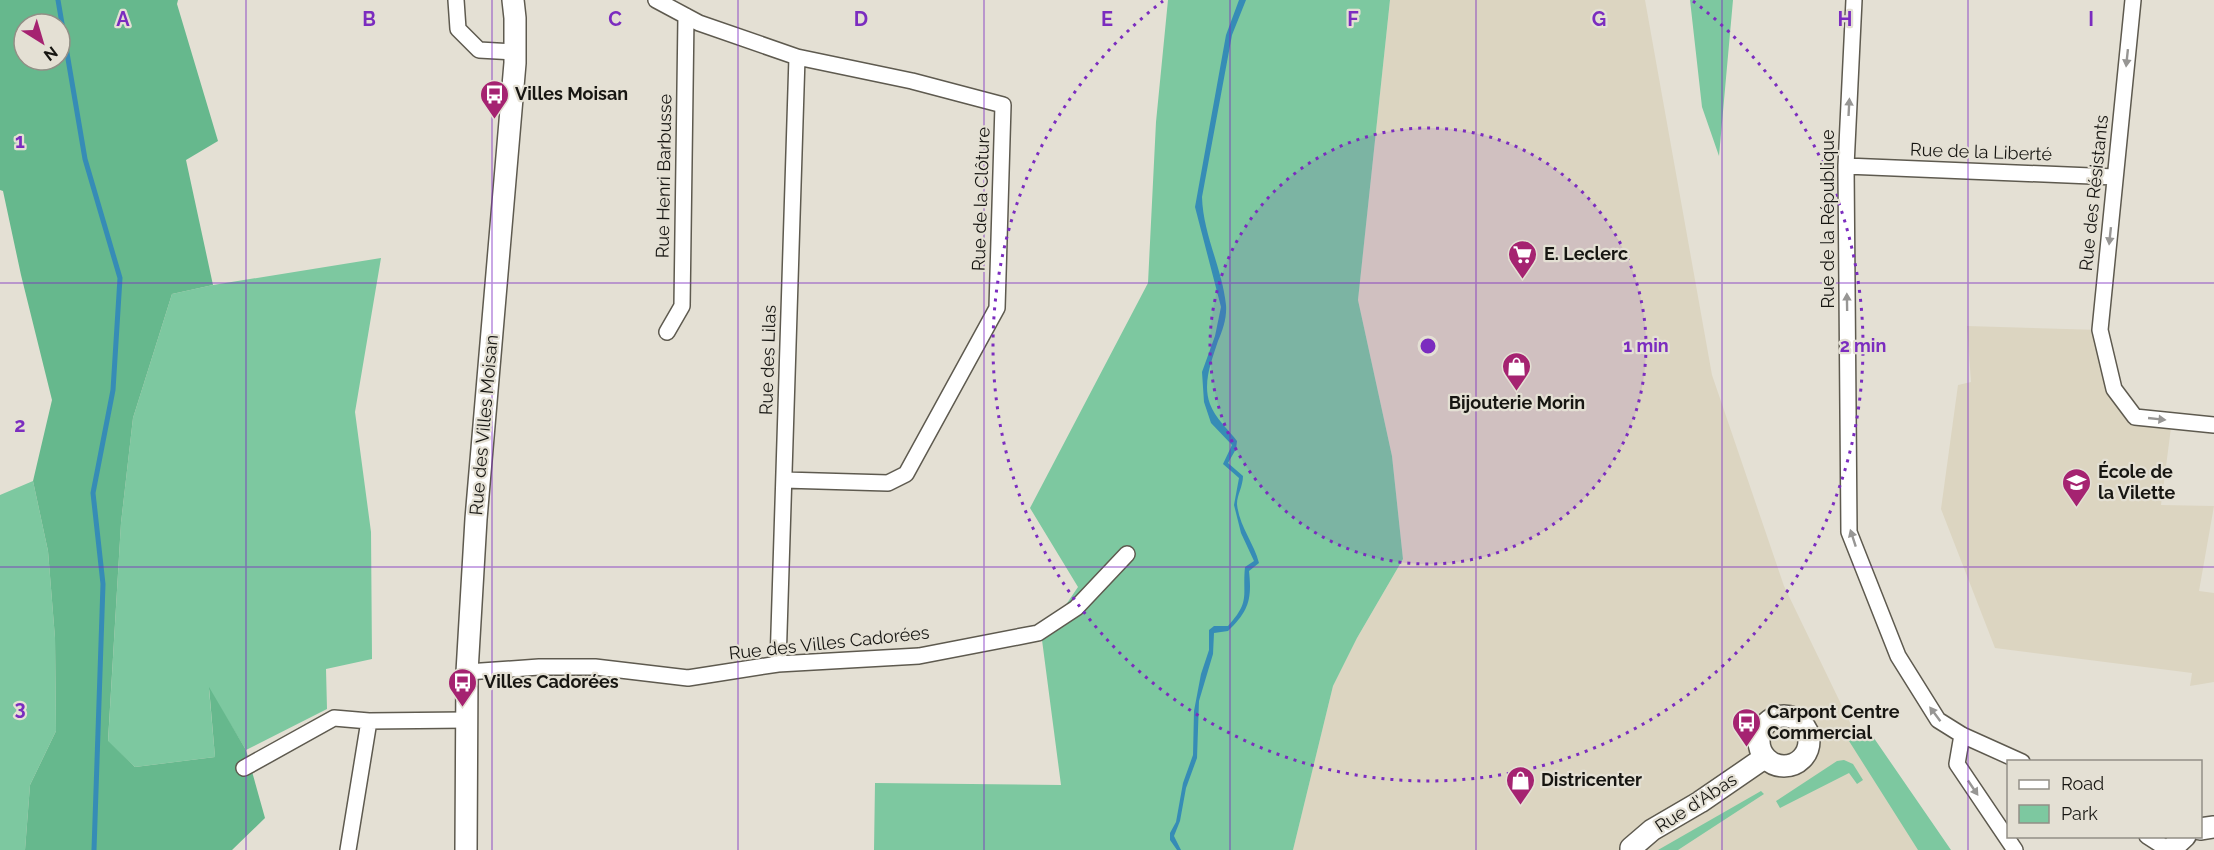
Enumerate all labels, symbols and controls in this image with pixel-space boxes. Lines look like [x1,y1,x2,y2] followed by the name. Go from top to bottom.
[116,7,130,31] text: A
[362,7,376,31] text: B
[608,7,622,31] text: C
[854,7,868,31] text: D
[1101,7,1113,31] text: E
[1347,7,1359,31] text: F
[1592,7,1606,31] text: G
[1838,7,1852,31] text: H
[2088,7,2094,31] text: I
[12,12,72,72] north arrow
[40,42,61,65] text: N
[2122,49,2132,68] one-way arrow
[478,78,510,120] bus stop icon: Villes Moisan
[515,83,628,104] place label: Villes Moisan
[652,93,675,258] street label: Rue Henri Barbusse
[1845,98,1854,117] one-way arrow
[2075,114,2112,272] street label: Rue des Résistants
[967,126,994,271] street label: Rue de la Clôture
[15,129,25,153] text: 1
[1817,129,1838,309] street label: Rue de la République
[1910,139,2053,164] street label: Rue de la Liberté
[2105,226,2115,245] one-way arrow
[1507,238,1539,280] supermarket icon: E. Leclerc
[1544,243,1628,264] place label: E. Leclerc
[1843,293,1852,312] one-way arrow
[755,304,780,415] street label: Rue des Lilas
[465,334,502,516] street label: Rue des Villes Moisan
[1623,335,1669,356] text: 1 min
[1840,335,1886,356] text: 2 min
[1418,336,1438,356] centre of rings
[1501,350,1533,392] shop icon: Bijouterie Morin
[1449,392,1585,413] place label: Bijouterie Morin
[14,413,26,437] text: 2
[2148,414,2167,424] one-way arrow
[2098,461,2176,503] place label: École de la Vilette
[2061,466,2093,508] school or university icon: École de la Vilette
[1847,529,1857,547] one-way arrow
[728,621,931,663] street label: Rue des Villes Cadorées
[447,666,479,708] bus stop icon: Villes Cadorées
[484,671,619,692] place label: Villes Cadorées
[14,696,26,720] text: 3
[1767,701,1900,743] place label: Carpont Centre Commercial
[1730,706,1762,748] bus stop icon: Carpont Centre Commercial
[1929,706,1941,722] one-way arrow
[2007,760,2202,838] legend
[1504,764,1536,806] shop icon: Districenter
[1651,768,1741,837] street label: Rue d'Abas
[1541,769,1642,790] place label: Districenter
[2061,773,2104,794] text: Road
[1968,780,1979,796] one-way arrow
[2061,803,2098,824] text: Park

